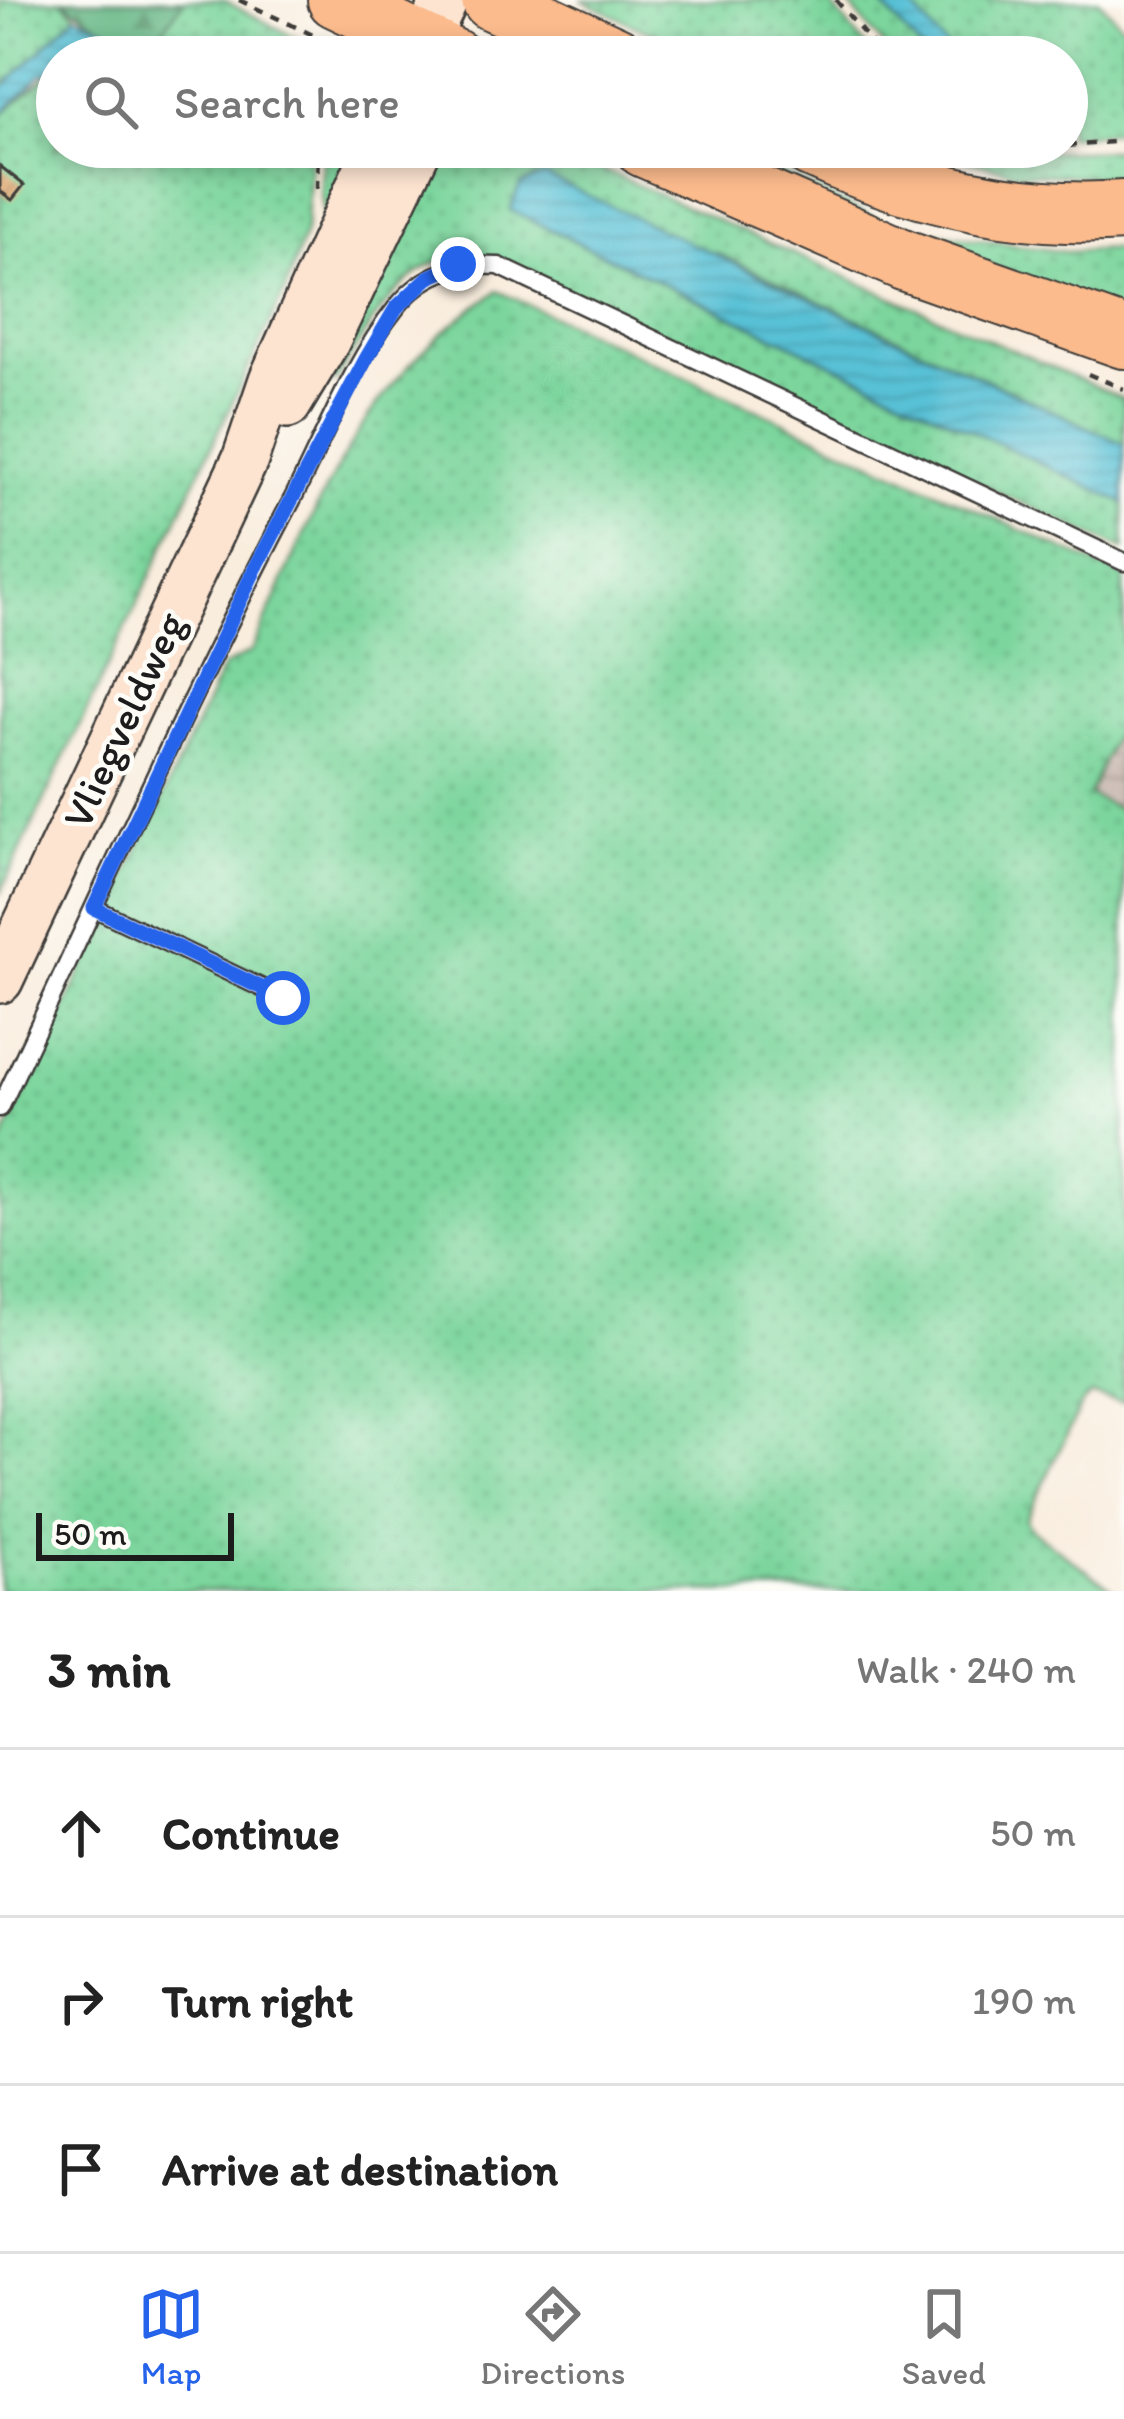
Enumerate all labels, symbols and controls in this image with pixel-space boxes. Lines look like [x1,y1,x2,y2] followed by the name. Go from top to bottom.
[36,36,1088,168] search box
[78,69,144,135] icon: search
[174,75,400,129] text: Search here
[431,237,485,291] route end
[51,603,196,837] street label: Vliegveldweg
[256,971,310,1025] route start
[36,1507,234,1560] scale bar
[54,1514,127,1553] text: 50 m
[48,1639,170,1700] text: 3 min
[856,1646,1076,1693] text: Walk · 240 m
[48,1800,114,1866] icon: ahead
[162,1806,340,1860] text: Continue
[990,1809,1076,1856] text: 50 m
[48,1968,114,2034] icon: right
[162,1974,353,2028] text: Turn right
[972,1977,1076,2024] text: 190 m
[48,2136,114,2202] icon: arrive
[162,2142,558,2196] text: Arrive at destination
[138,2281,204,2392] tab: Map
[480,2281,625,2392] tab: Directions
[902,2281,986,2392] tab: Saved

